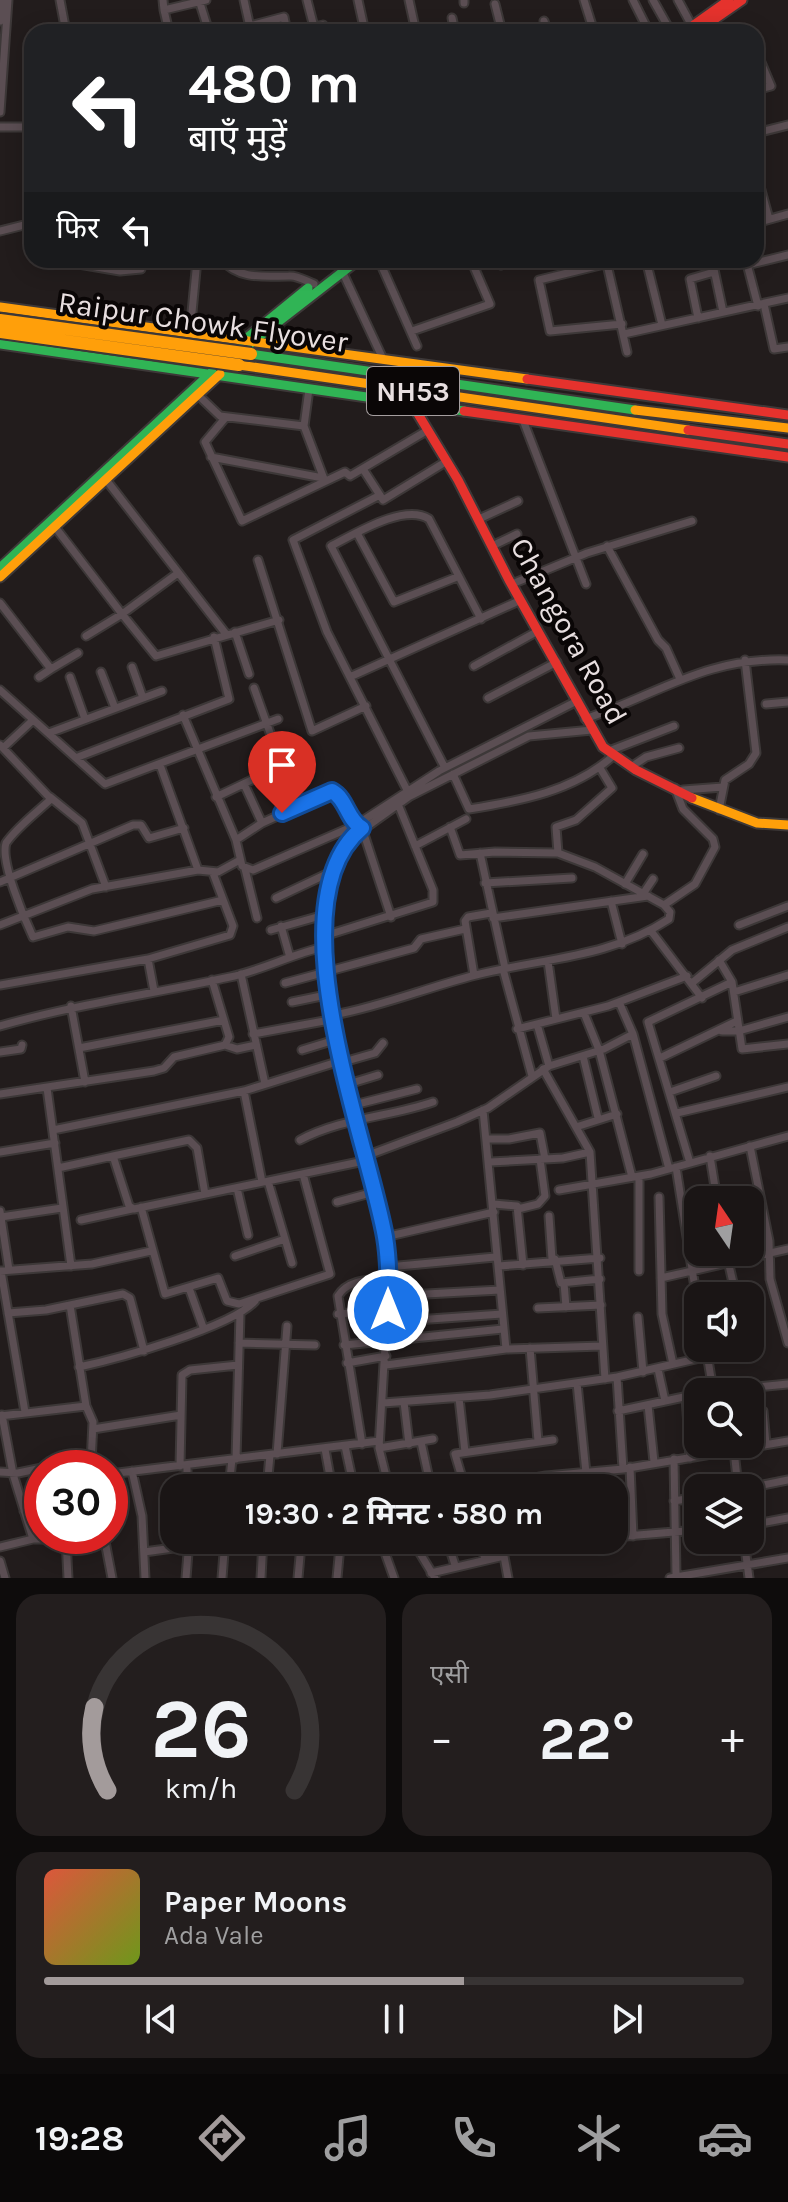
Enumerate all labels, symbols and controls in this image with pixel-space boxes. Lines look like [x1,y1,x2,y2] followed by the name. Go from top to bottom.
[188,51,360,116] text: 480 m
[56,56,160,160] icon: left
[188,118,287,160] text: बाएँ मुड़ें
[115,208,159,252] icon: left
[56,210,99,246] text: फिर
[56,284,350,360] street label: Raipur Chowk Flyover
[367,367,459,415] road number: NH53
[503,531,635,731] street label: Changora Road
[248,731,316,813] pin
[260,743,304,787] icon: arrive
[684,1186,764,1266] north arrow
[684,1186,764,1554] map controls
[346,1268,430,1352] position arrow
[684,1282,764,1362] button: sound
[684,1378,764,1458] button: search
[24,1450,128,1554] speed limit sign: 30
[684,1474,764,1554] button: layers
[245,1496,543,1532] text: 19:30 · 2 मिनट · 580 m
[430,1659,469,1690] text: एसी
[151,1681,251,1778] text: 26
[539,1704,635,1774] text: 22°
[430,1713,453,1764] text: −
[721,1713,744,1764] text: +
[165,1772,237,1805] text: km/h
[164,1884,347,1920] text: Paper Moons
[164,1920,264,1951] text: Ada Vale
[139,1997,183,2041] icon: previous
[372,1997,416,2041] icon: pause
[605,1997,649,2041] icon: next
[194,2110,250,2166] icon: directions
[320,2110,376,2166] icon: music
[446,2110,502,2166] icon: phone
[571,2110,627,2166] icon: climate
[697,2110,753,2166] icon: car
[35,2117,124,2159] text: 19:28

